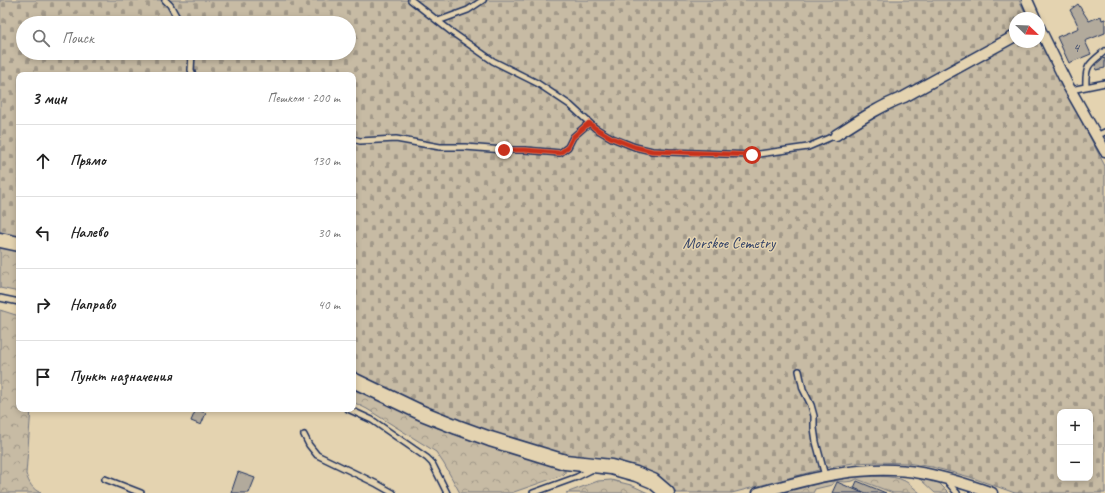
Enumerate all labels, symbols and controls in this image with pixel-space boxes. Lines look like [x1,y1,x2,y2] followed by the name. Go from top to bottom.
[1009,12,1045,48] north arrow
[16,16,356,60] search box
[30,27,52,49] icon: search
[62,29,94,48] text: Поиск
[1073,39,1081,56] house number: 4
[32,88,67,109] text: 3 мин
[267,90,340,106] text: Пешком · 200 m
[495,141,513,159] route end
[743,146,761,164] route start
[32,150,54,172] icon: ahead
[70,151,106,170] text: Прямо
[312,153,340,169] text: 130 m
[32,222,54,244] icon: left
[70,223,108,242] text: Налево
[318,225,340,241] text: 30 m
[683,233,777,253] park label: Morskoe Cemetry
[32,294,54,316] icon: right
[70,295,116,314] text: Направо
[318,297,340,313] text: 40 m
[32,366,54,388] icon: arrive
[70,367,172,386] text: Пункт назначения
[1057,409,1093,481] map controls
[1057,409,1093,445] button: +
[1057,445,1093,481] button: −

